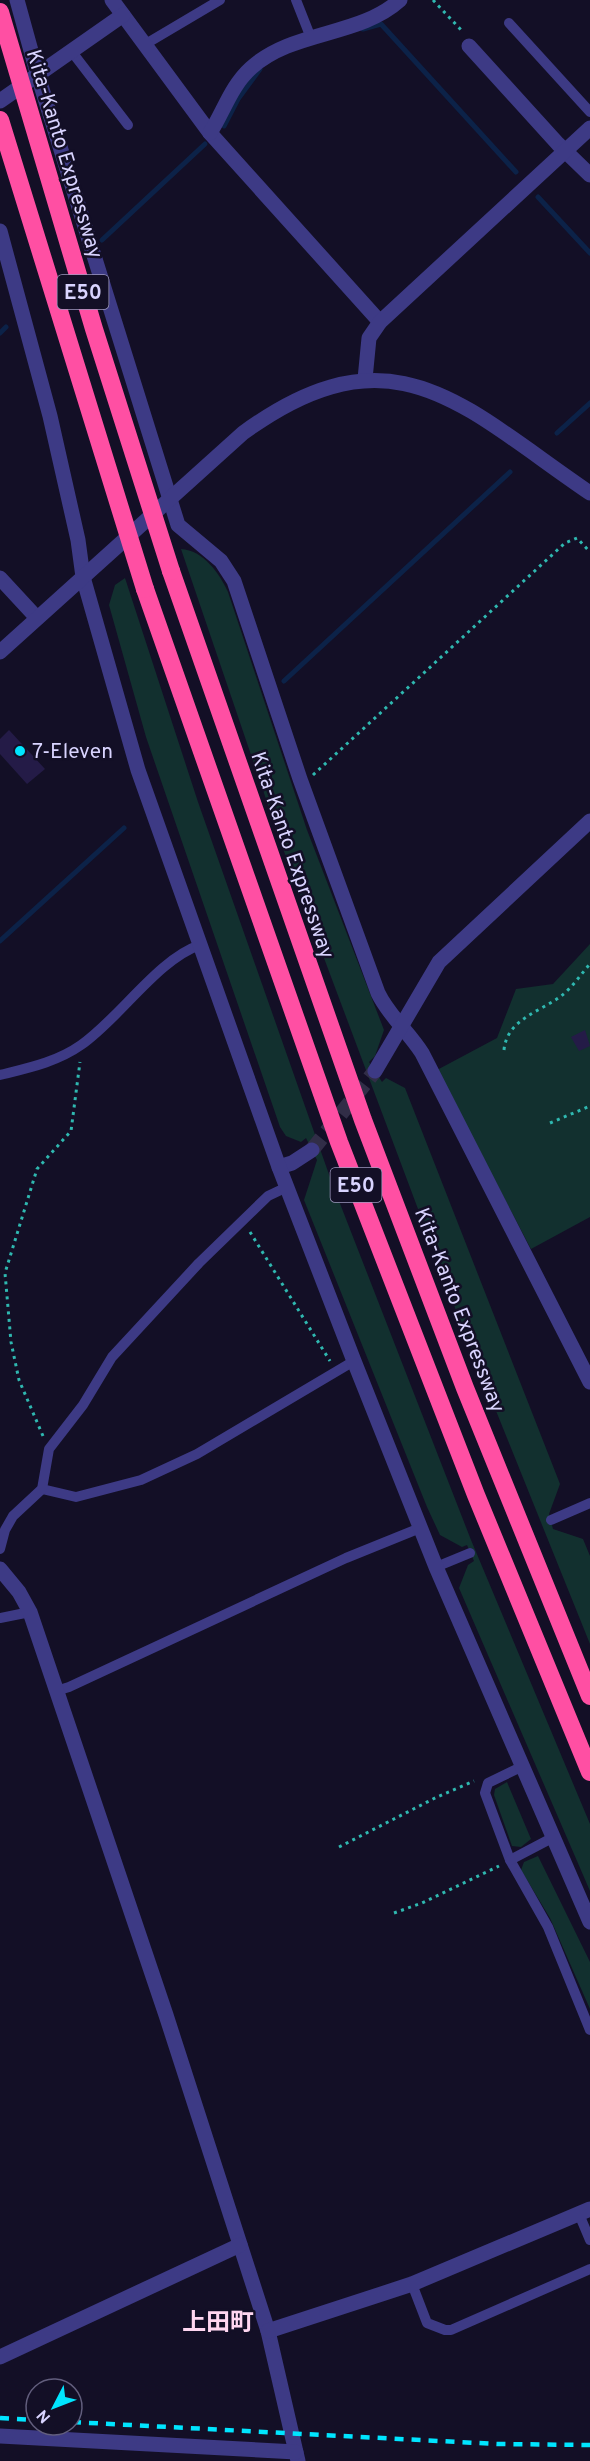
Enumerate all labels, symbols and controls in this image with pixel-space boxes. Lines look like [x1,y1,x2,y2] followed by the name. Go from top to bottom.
[19,47,108,262] street label: Kita-Kanto Expressway
[58,275,109,309] road number: E50
[32,739,113,766] place label: 7-Eleven
[13,744,27,758] marker: 7-Eleven
[243,748,340,963] street label: Kita-Kanto Expressway
[330,1168,382,1202] road number: E50
[407,1204,510,1417] street label: Kita-Kanto Expressway
[182,2309,254,2339] district label: 上田町
[24,2377,84,2437] north arrow
[33,2405,56,2427] text: N

